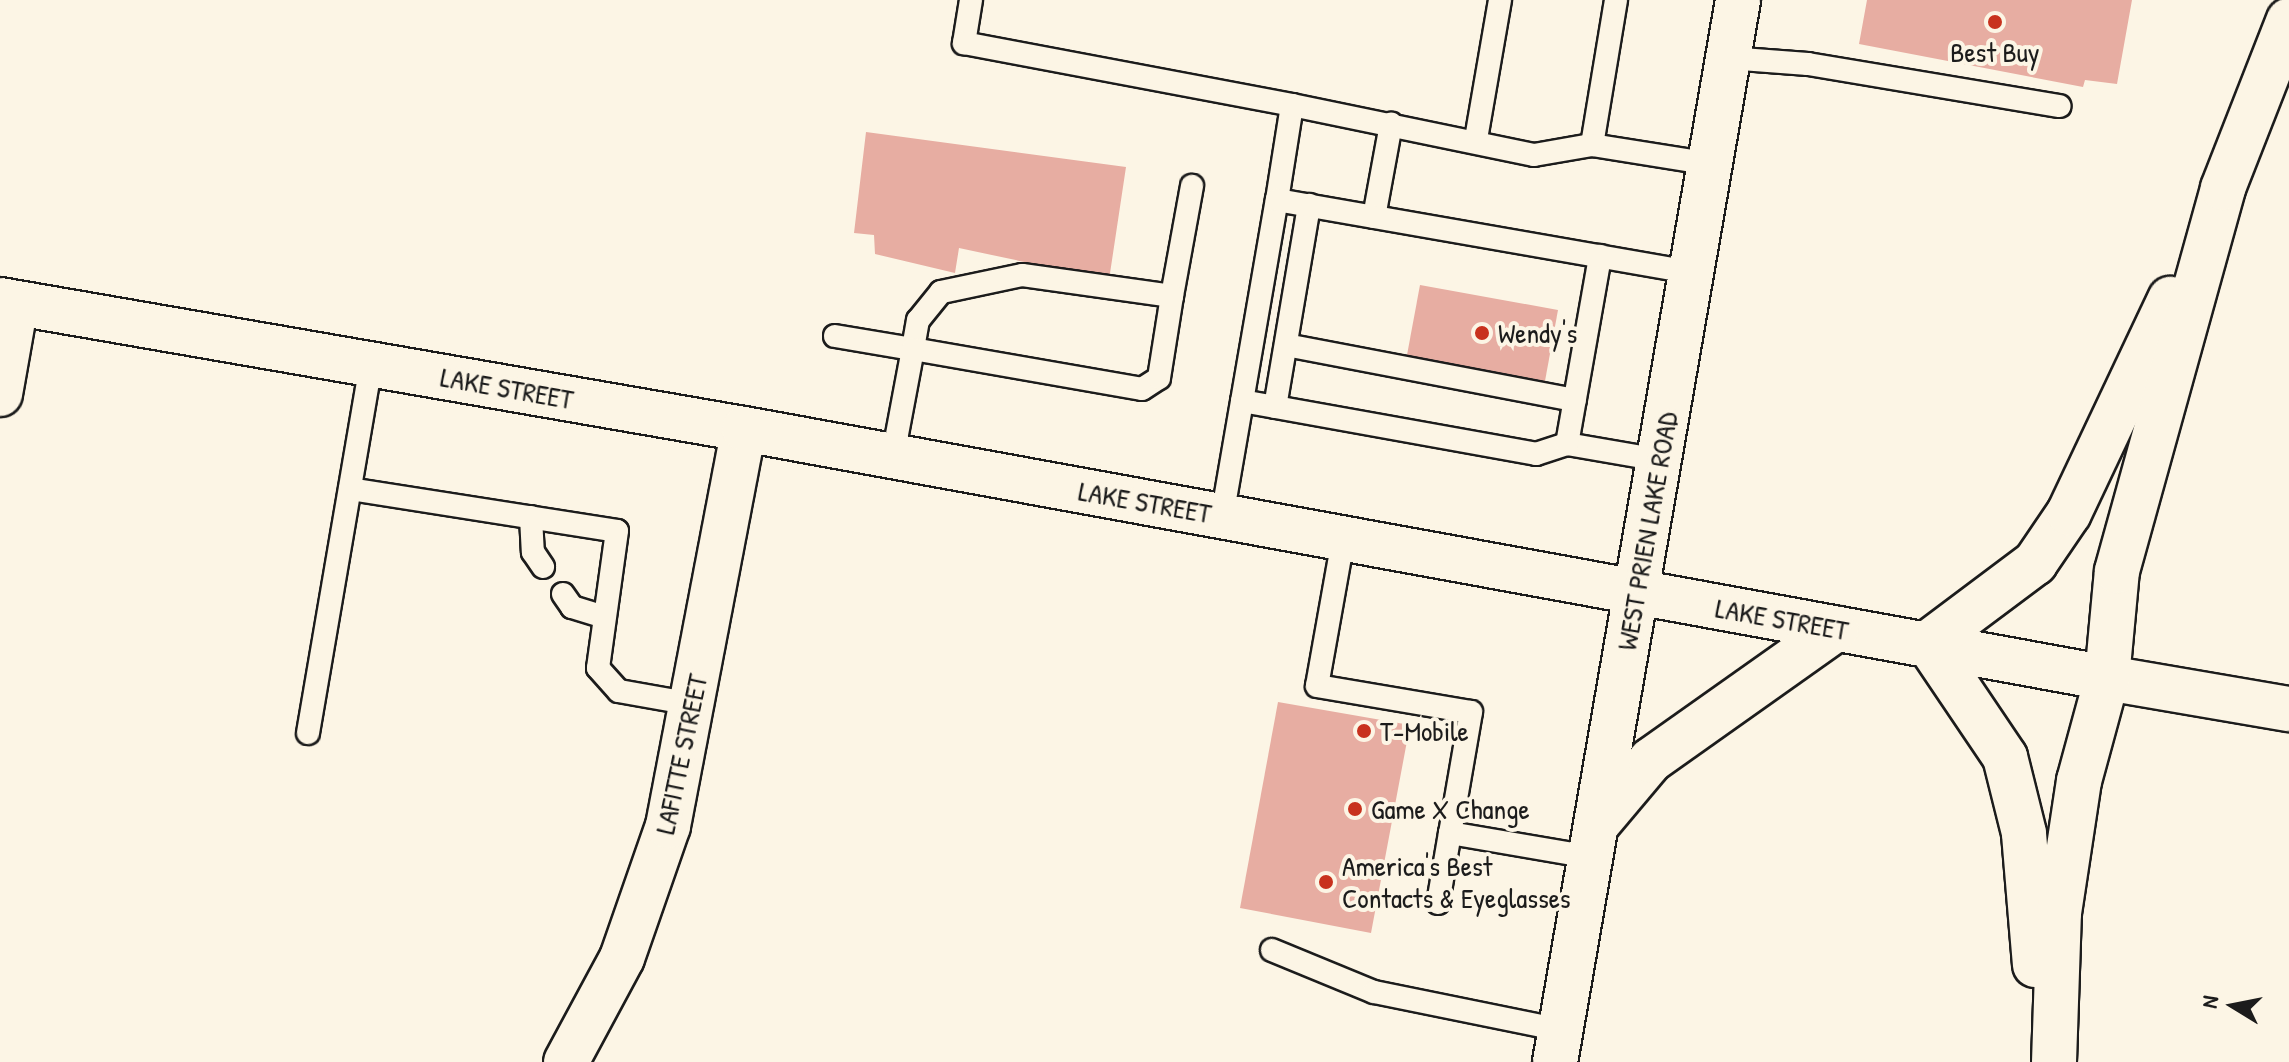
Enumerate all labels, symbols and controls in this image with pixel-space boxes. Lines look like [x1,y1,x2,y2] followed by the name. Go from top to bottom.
[1986,13,2004,31] marker: Best Buy
[1950,35,2040,69] place label: Best Buy
[1498,316,1577,350] place label: Wendy's
[1473,324,1491,342] marker: Wendy's
[438,360,576,416] street label: LAKE STREET
[1610,409,1684,653] street label: WEST PRIEN LAKE ROAD
[1076,474,1214,530] street label: LAKE STREET
[1713,591,1851,647] street label: LAKE STREET
[648,671,714,837] street label: LAFITTE STREET
[1380,714,1469,748] place label: T-Mobile
[1355,722,1373,740] marker: T-Mobile
[1371,792,1530,826] place label: Game X Change
[1346,800,1364,818] marker: Game X Change
[1342,849,1571,915] place label: America's Best Contacts & Eyeglasses
[1317,873,1335,891] marker: America's Best Contacts & Eyeglasses
[2193,966,2273,1046] north arrow
[2194,993,2225,1010] text: N

